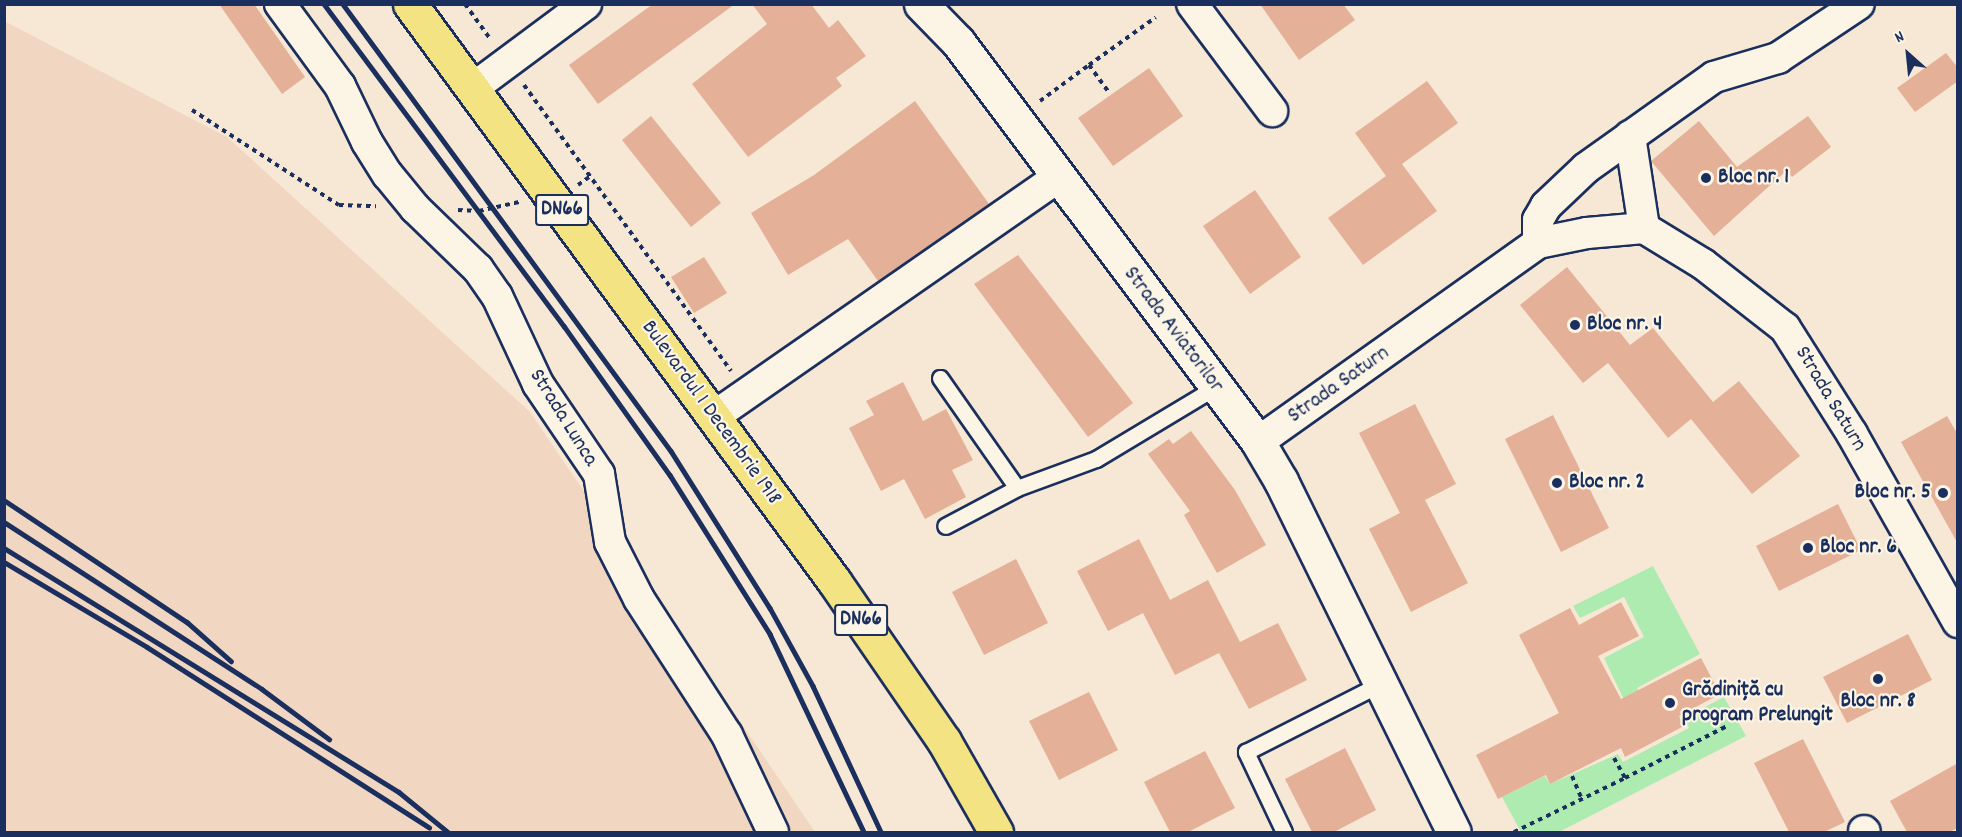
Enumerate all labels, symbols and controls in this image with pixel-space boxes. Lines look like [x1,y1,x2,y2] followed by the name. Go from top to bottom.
[1878,24,1938,84] north arrow
[1891,25,1908,50] text: N
[1718,165,1789,191] place label: Bloc nr. 1
[1699,171,1713,185] marker: Bloc nr. 1
[535,192,589,228] road number: DN66
[1117,262,1229,398] street label: Strada Aviatorilor
[1587,312,1662,338] place label: Bloc nr. 4
[635,315,787,511] street label: Bulevardul 1 Decembrie 1918
[1568,318,1582,332] marker: Bloc nr. 4
[1283,340,1395,430] street label: Strada Saturn
[1788,342,1872,456] street label: Strada Saturn
[523,364,603,472] street label: Strada Lunca
[1569,470,1645,496] place label: Bloc nr. 2
[1550,476,1564,490] marker: Bloc nr. 2
[1854,480,1931,506] place label: Bloc nr. 5
[1936,486,1950,500] marker: Bloc nr. 5
[1820,535,1897,561] place label: Bloc nr. 6
[1801,541,1815,555] marker: Bloc nr. 6
[834,602,888,638] road number: DN66
[1871,672,1885,686] marker: Bloc nr. 8
[1682,677,1833,728] place label: Grădiniță cu program Prelungit
[1840,689,1916,715] place label: Bloc nr. 8
[1663,696,1677,710] marker: Grădiniță cu program Prelungit

